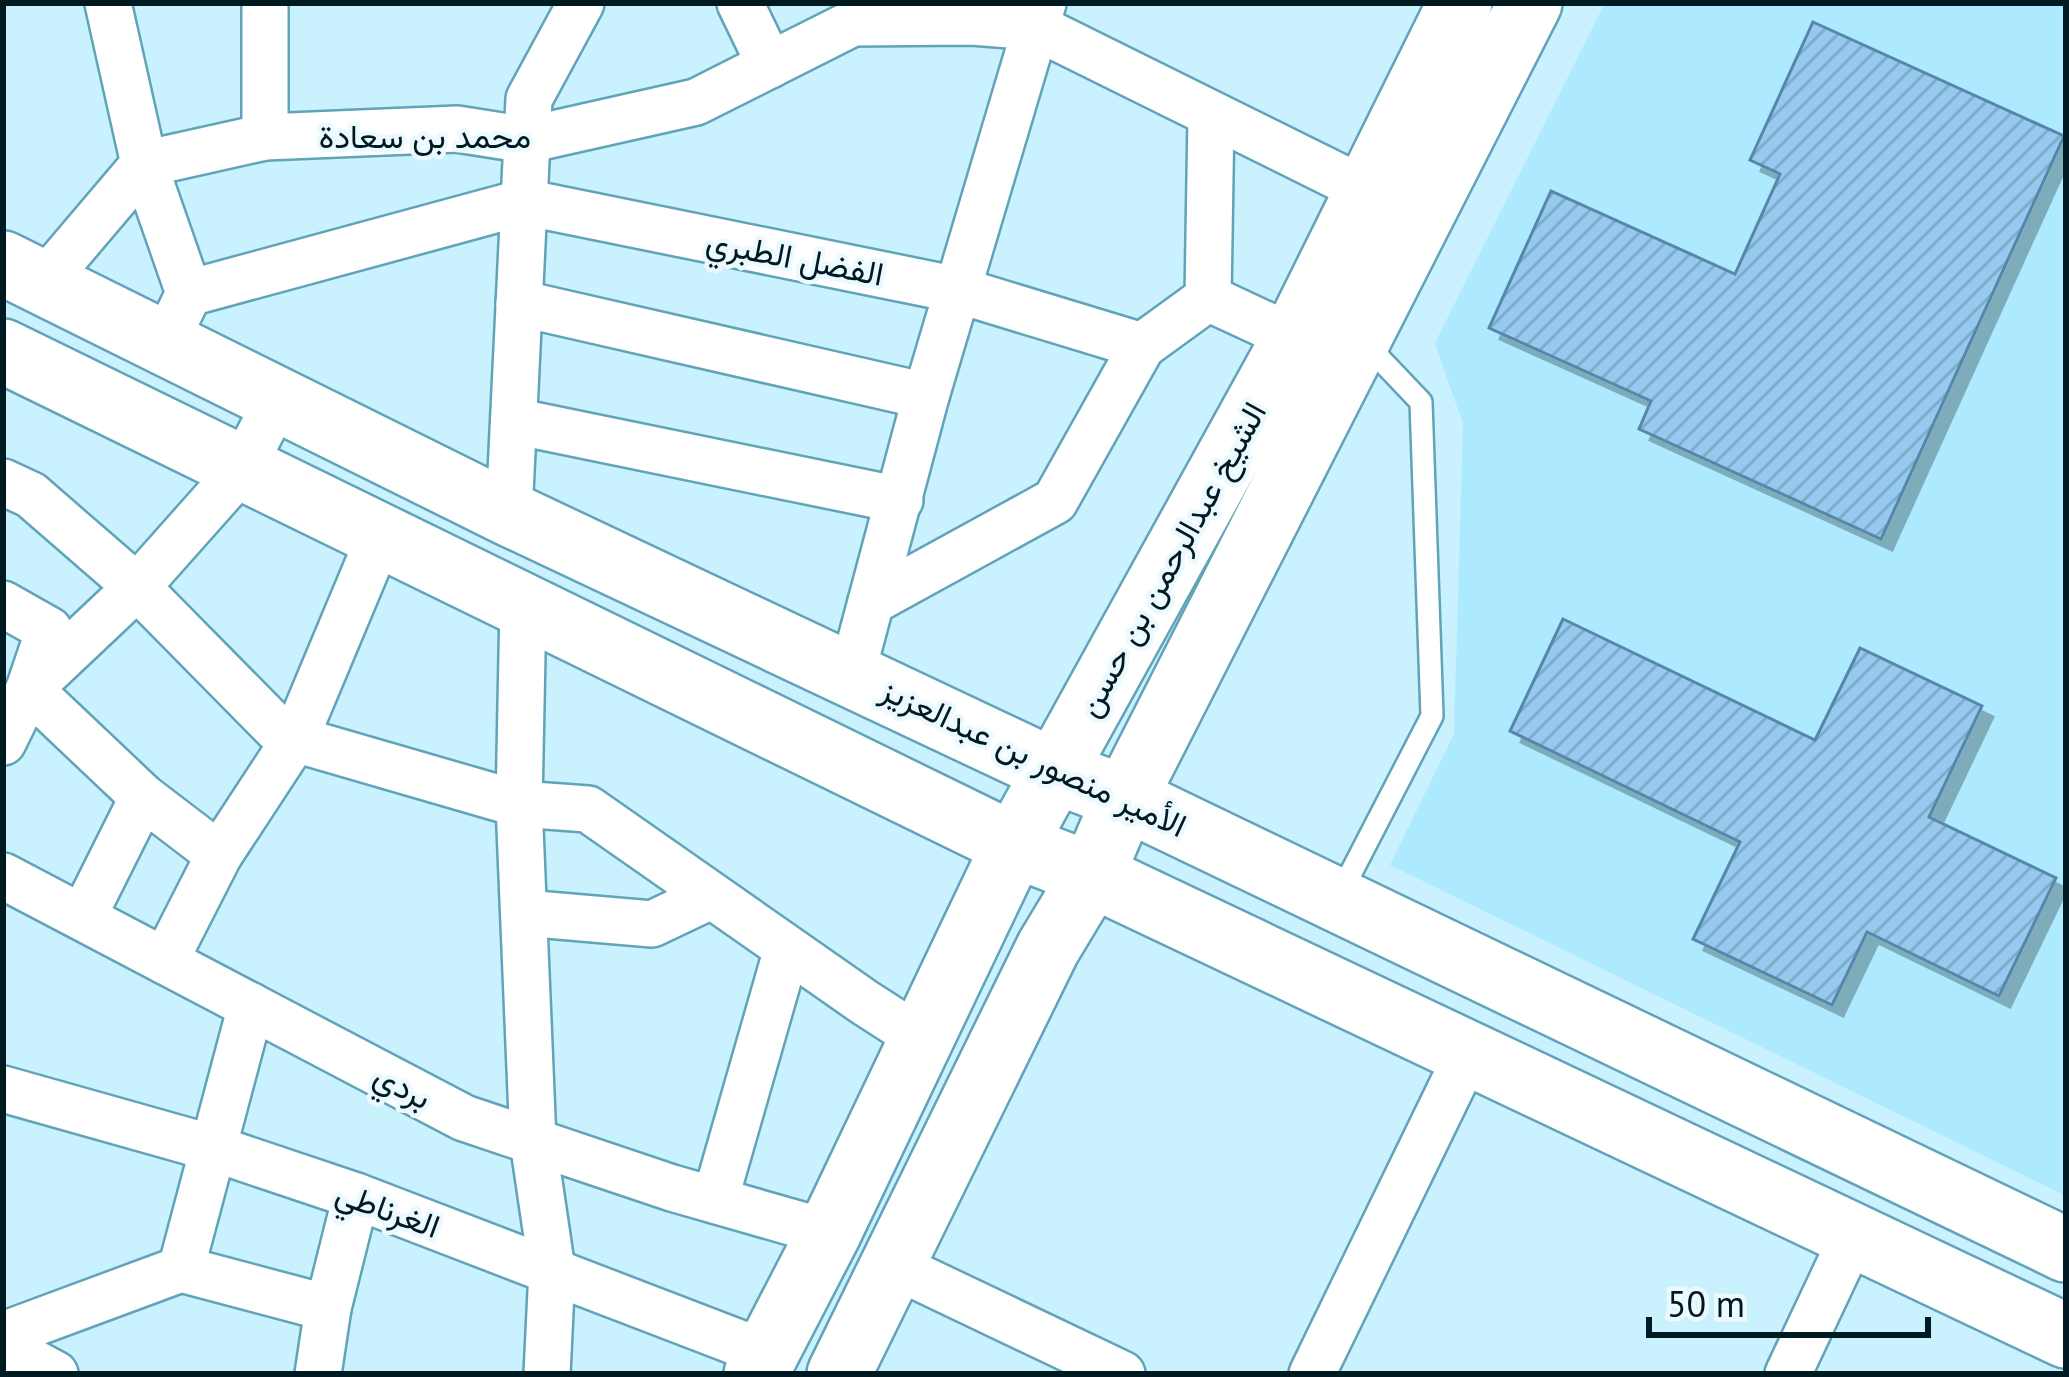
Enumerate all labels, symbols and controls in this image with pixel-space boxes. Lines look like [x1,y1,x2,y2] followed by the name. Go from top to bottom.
[319,114,531,157] street label: محمد بن سعادة
[702,218,887,301] street label: الفضل الطبري
[1066,394,1277,725] street label: الشيخ عبدالرحمن بن حسن
[874,666,1194,846] street label: الأمير منصور بن عبدالعزيز
[364,1053,439,1124] street label: بردي
[328,1170,446,1253] street label: الغرناطي
[1649,1263,1928,1337] scale bar
[1667,1280,1745,1327] text: 50 m

